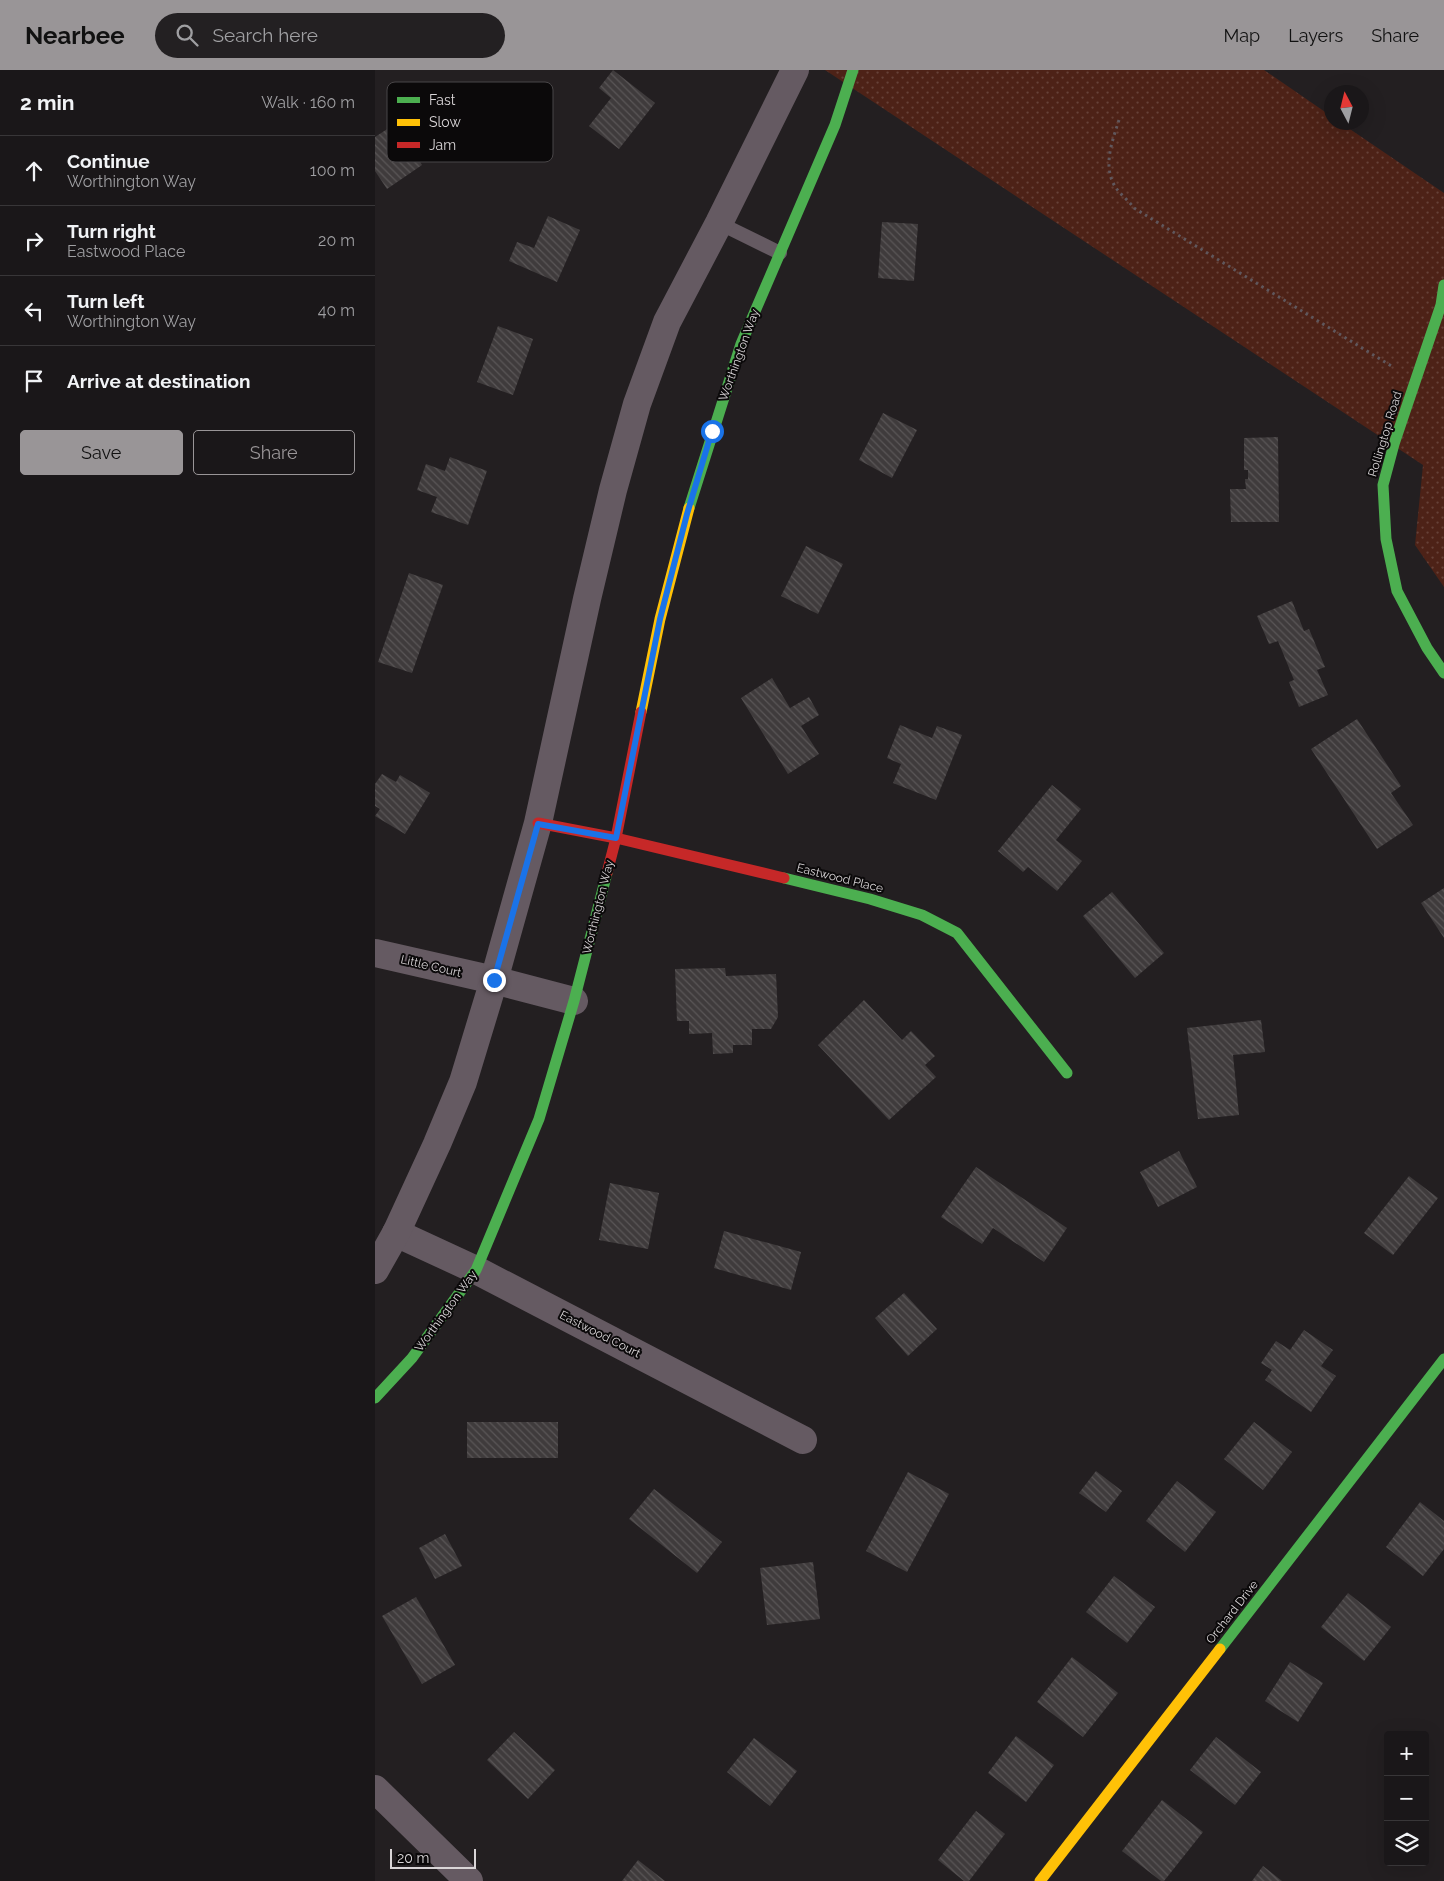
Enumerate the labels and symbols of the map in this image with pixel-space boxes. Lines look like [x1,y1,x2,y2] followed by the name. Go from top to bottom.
[387,82,553,162] legend
[1324,85,1369,130] north arrow
[429,92,456,108] text: Fast
[429,114,461,130] text: Slow
[429,137,456,153] text: Jam
[716,307,762,403] street label: Worthington Way
[1365,390,1405,478] street label: Rollingtop Road
[701,420,724,443] route start
[580,858,617,956] street label: Worthington Way
[795,860,885,896] street label: Eastwood Place
[399,952,463,980] street label: Little Court
[483,969,506,992] route end
[412,1267,480,1354] street label: Worthington Way
[557,1308,643,1360] street label: Eastwood Court
[1203,1578,1261,1646] street label: Orchard Drive
[390,1846,476,1869] scale bar

